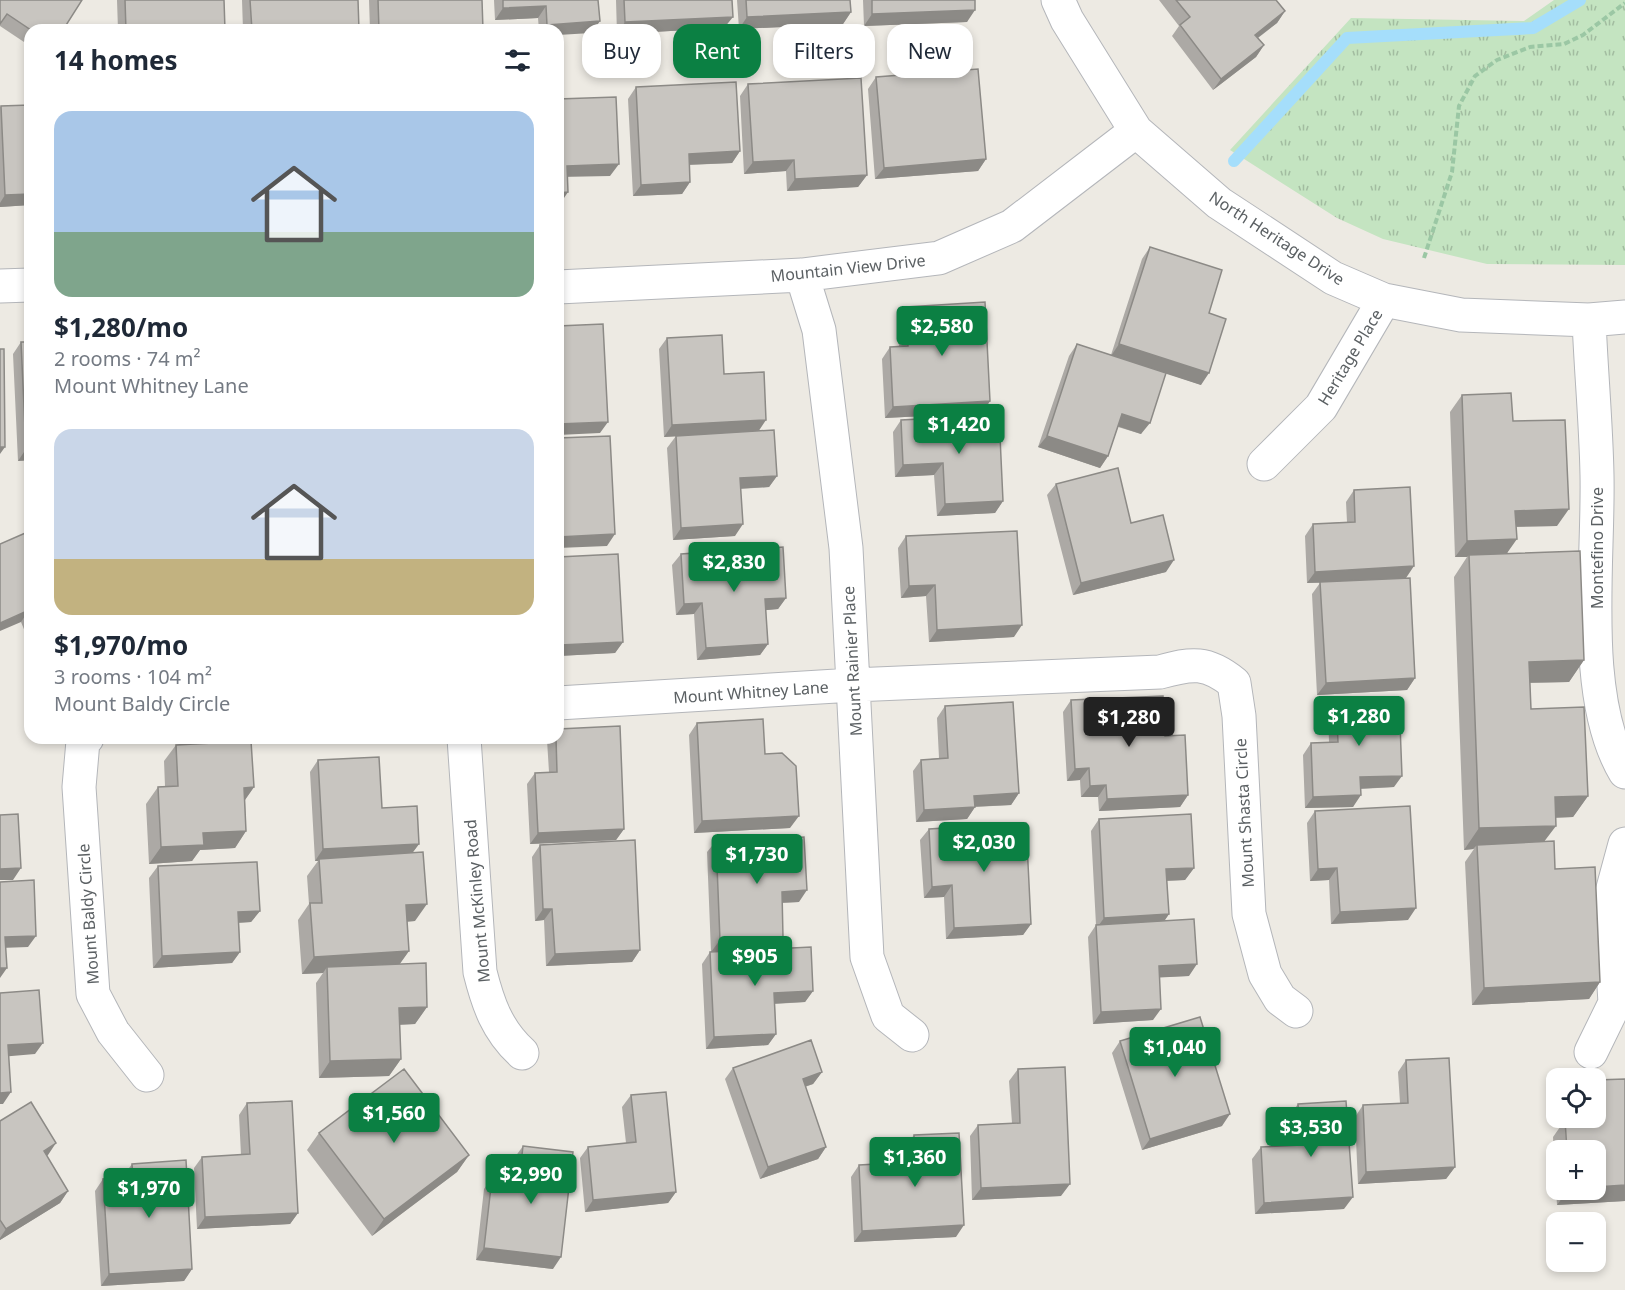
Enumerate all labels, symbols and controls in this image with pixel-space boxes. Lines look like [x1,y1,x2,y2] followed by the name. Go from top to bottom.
[582,24,661,78] chip: Buy
[673,24,761,78] chip: Rent
[773,24,875,78] chip: Filters
[887,24,973,78] chip: New
[54,42,178,78] text: 14 homes
[501,44,534,77] icon: filters
[240,150,348,258] icon: home
[1205,186,1349,290] street label: North Heritage Drive
[769,249,927,287] street label: Mountain View Drive
[1313,305,1387,409] street label: Heritage Place
[893,306,991,357] pin: $2,580
[54,309,188,345] text: $1,280/mo
[911,312,973,339] text: $2,580
[54,345,201,372] text: 2 rooms · 74 m²
[54,372,249,399] text: Mount Whitney Lane
[910,404,1008,455] pin: $1,420
[928,410,990,437] text: $1,420
[240,468,348,576] icon: home
[1586,487,1608,609] street label: Montefino Drive
[685,542,783,593] pin: $2,830
[703,548,765,575] text: $2,830
[837,585,867,737] street label: Mount Rainier Place
[54,627,188,663] text: $1,970/mo
[54,663,212,690] text: 3 rooms · 104 m²
[673,676,829,708] street label: Mount Whitney Lane
[54,690,230,717] text: Mount Baldy Circle
[1310,696,1408,747] pin: $1,280
[1080,697,1178,748] pin: $1,280
[1328,702,1390,729] text: $1,280
[1098,703,1160,730] text: $1,280
[1229,738,1259,888] street label: Mount Shasta Circle
[459,819,495,983] street label: Mount McKinley Road
[935,822,1033,873] pin: $2,030
[953,828,1015,855] text: $2,030
[708,834,806,885] pin: $1,730
[726,840,788,867] text: $1,730
[72,843,104,985] street label: Mount Baldy Circle
[719,936,791,987] pin: $905
[732,942,778,969] text: $905
[1126,1027,1224,1078] pin: $1,040
[1144,1033,1206,1060] text: $1,040
[1546,1068,1606,1272] map controls
[1546,1068,1606,1128] button: locate
[345,1093,443,1144] pin: $1,560
[363,1099,425,1126] text: $1,560
[1262,1107,1360,1158] pin: $3,530
[1280,1113,1342,1140] text: $3,530
[866,1137,964,1188] pin: $1,360
[1546,1140,1606,1200] button: +
[884,1143,946,1170] text: $1,360
[482,1154,580,1205] pin: $2,990
[500,1160,562,1187] text: $2,990
[100,1168,198,1219] pin: $1,970
[118,1174,180,1201] text: $1,970
[1546,1212,1606,1272] button: −

